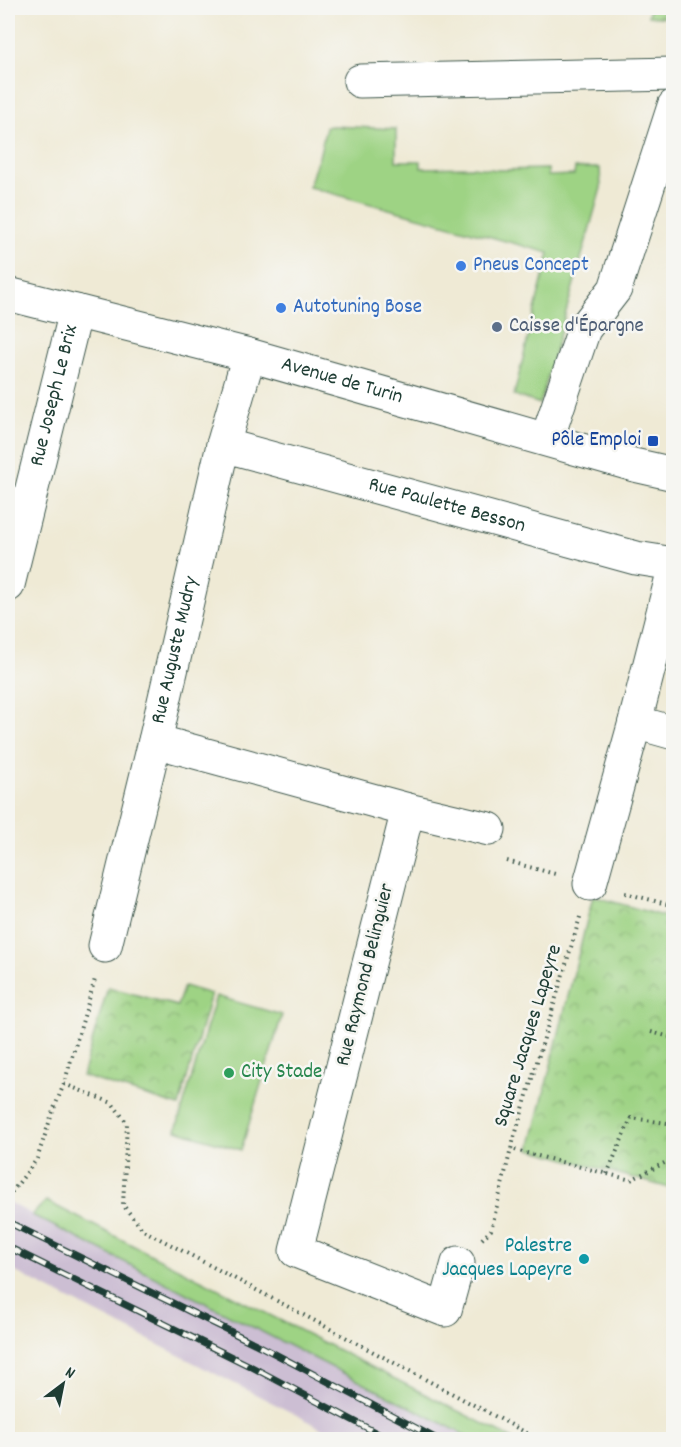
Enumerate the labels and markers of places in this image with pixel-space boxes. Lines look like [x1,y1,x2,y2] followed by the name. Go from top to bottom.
[473,251,589,281] place label: Pneus Concept
[454,259,468,273] marker: Pneus Concept
[293,293,422,323] place label: Autotuning Bose
[274,301,288,315] marker: Autotuning Bose
[509,312,644,342] place label: Caisse d'Épargne
[490,320,504,334] marker: Caisse d'Épargne
[551,426,641,456] place label: Pôle Emploi
[646,434,660,448] marker: Pôle Emploi
[241,1058,322,1088] place label: City Stade
[222,1066,236,1080] marker: City Stade
[442,1232,572,1286] place label: Palestre Jacques Lapeyre
[577,1252,591,1266] marker: Palestre Jacques Lapeyre

